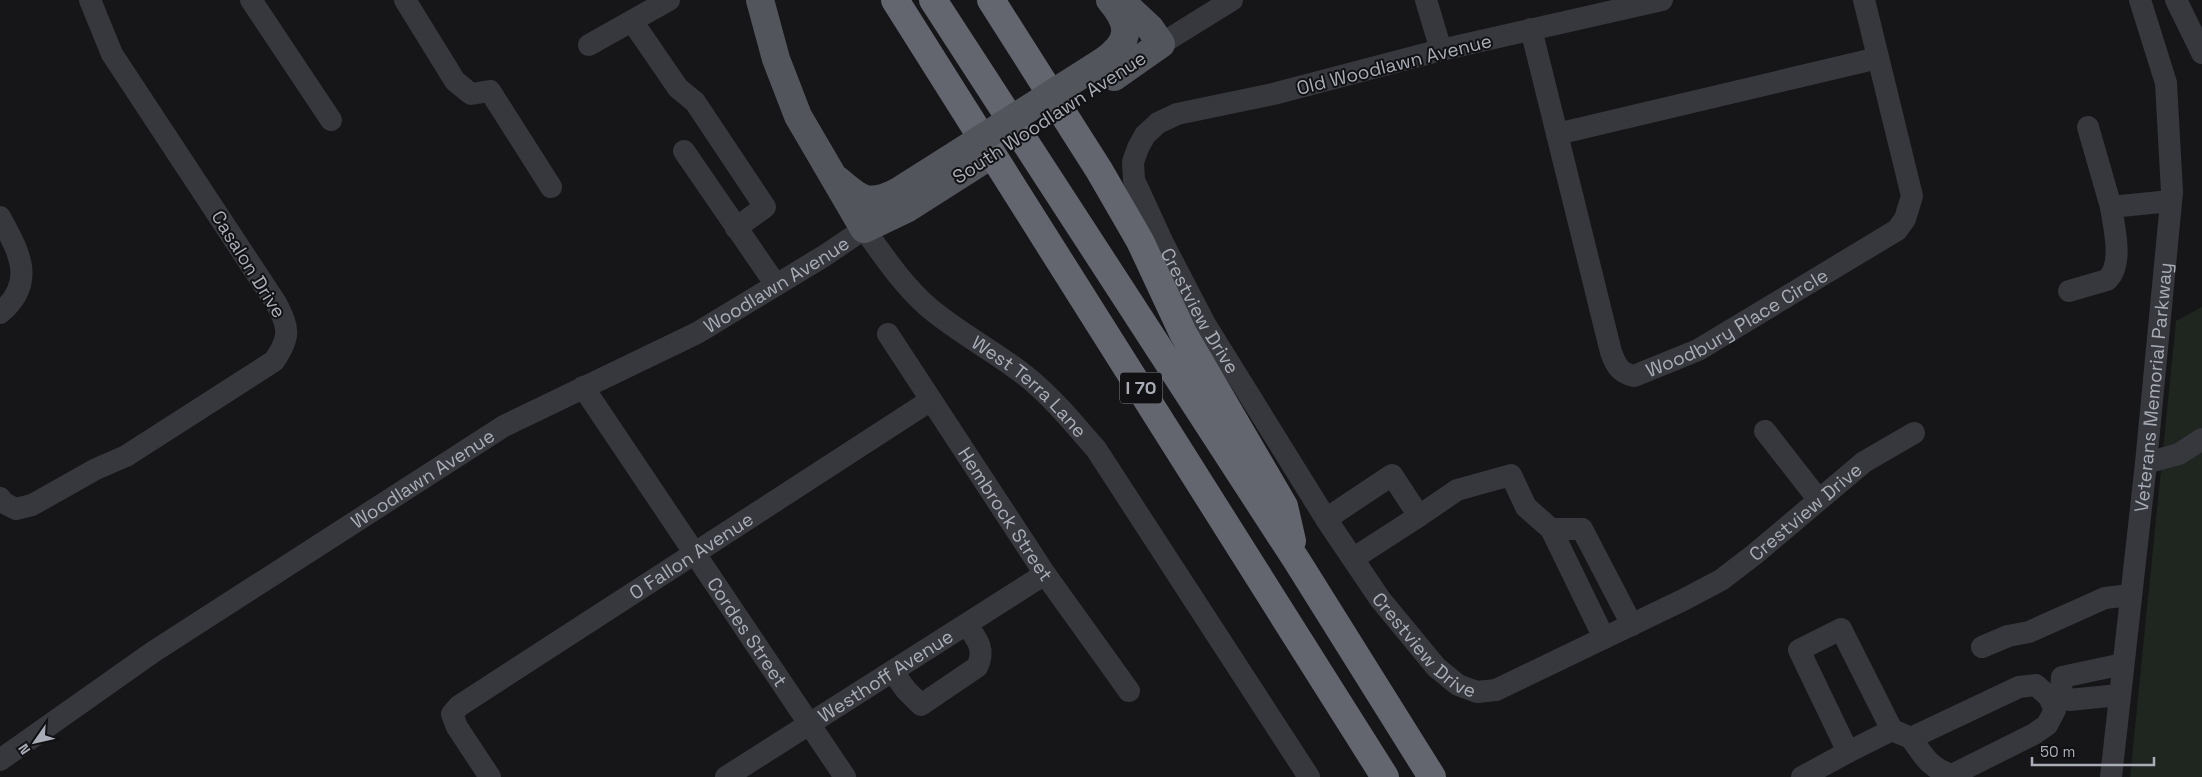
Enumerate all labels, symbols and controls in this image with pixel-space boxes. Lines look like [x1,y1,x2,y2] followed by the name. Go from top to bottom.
[1294,28,1494,101] street label: Old Woodlawn Avenue
[948,45,1151,190] street label: South Woodlawn Avenue
[206,206,292,323] street label: Casalon Drive
[699,231,854,339] street label: Woodlawn Avenue
[1155,243,1245,378] street label: Crestview Drive
[2129,261,2178,514] street label: Veterans Memorial Parkway
[1642,263,1833,383] street label: Woodbury Place Circle
[967,330,1092,443] street label: West Terra Lane
[1120,372,1162,403] road number: I 70
[346,423,500,534] street label: Woodlawn Avenue
[952,442,1058,586] street label: Hembrock Street
[1744,457,1867,567] street label: Crestview Drive
[624,507,758,605] street label: O Fallon Avenue
[701,572,793,692] street label: Cordes Street
[1366,587,1479,704] street label: Crestview Drive
[813,624,958,728] street label: Westhoff Avenue
[10,717,60,767] north arrow
[2032,734,2154,766] scale bar
[14,740,34,758] text: N
[2040,742,2075,761] text: 50 m

